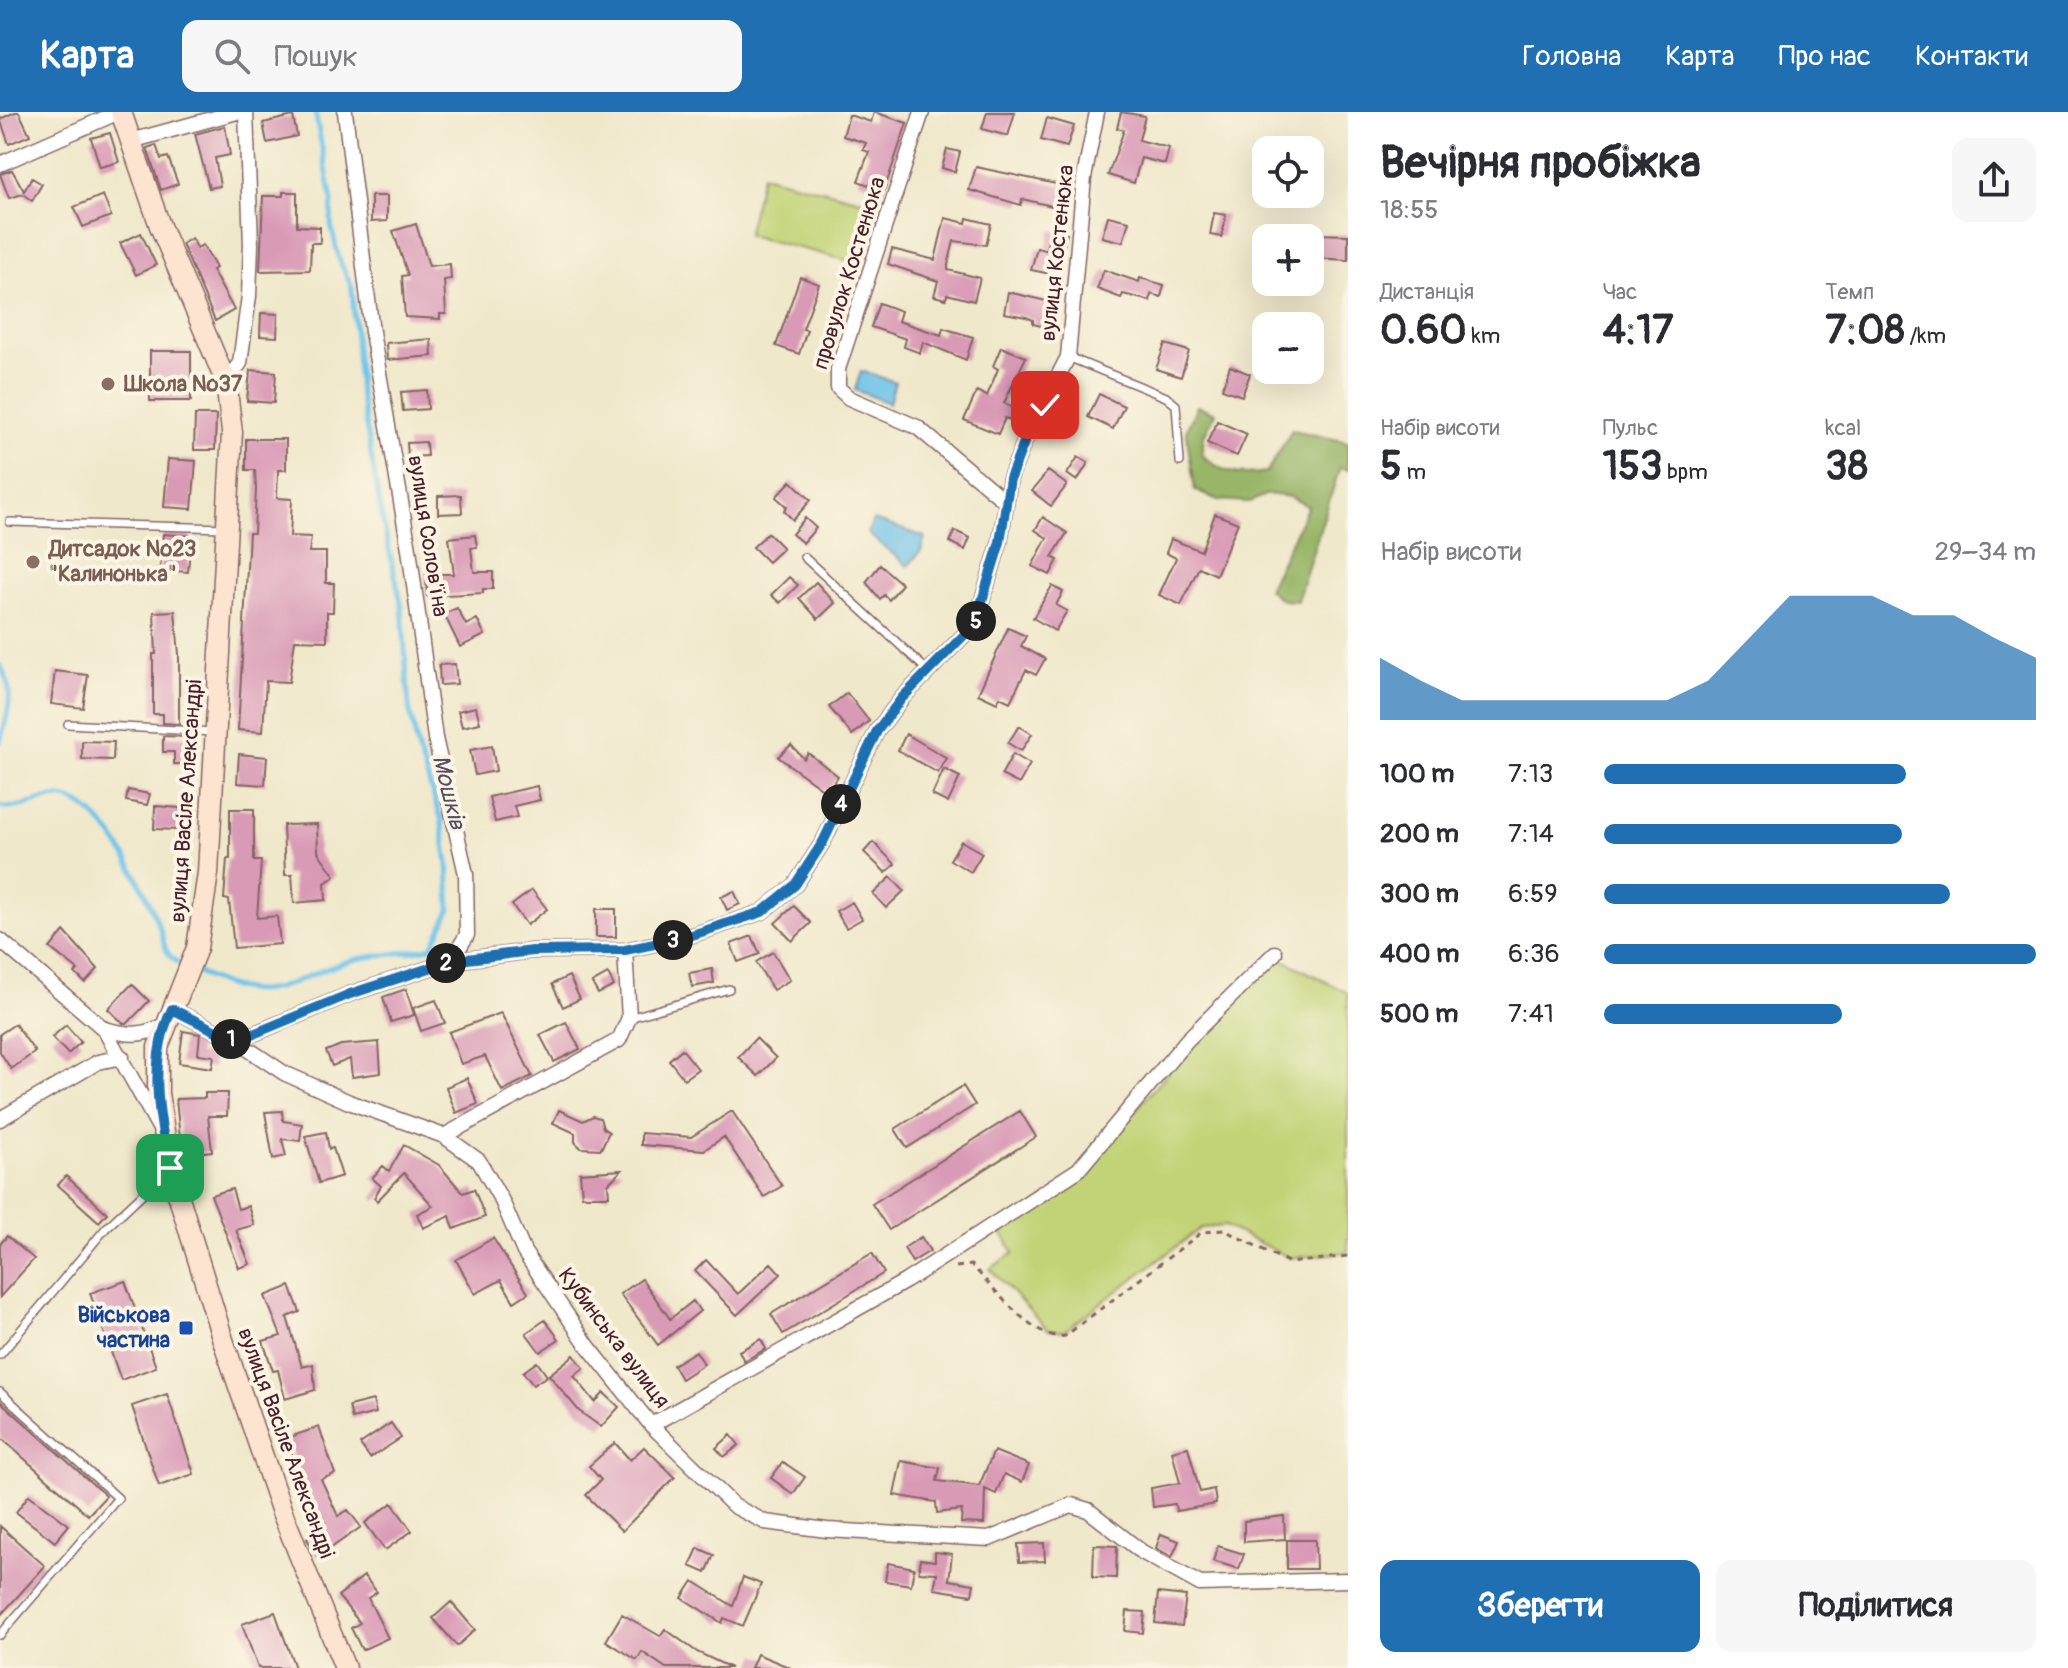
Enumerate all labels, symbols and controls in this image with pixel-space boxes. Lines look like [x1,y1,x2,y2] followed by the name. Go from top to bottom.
[182,20,742,92] search box
[40,32,134,80] text: Карта
[210,34,254,78] icon: search
[274,38,358,75] text: Пошук
[1522,39,1621,74] text: Головна
[1665,39,1735,74] text: Карта
[1779,39,1871,74] text: Про нас
[1915,39,2028,74] text: Контакти
[1252,136,1324,384] map controls
[1252,136,1324,208] button: locate
[1380,136,1701,191] text: Вечірня пробіжка
[1952,138,2036,222] button: share
[1034,163,1080,343] street label: вулиця Костенюка
[806,173,892,373] street label: провулок Костенюка
[1380,194,1438,226] text: 18:55
[1252,224,1324,296] button: +
[1380,278,1474,306] text: Дистанція
[1603,278,1637,306] text: Час
[1825,278,1874,306] text: Темп
[1380,306,1467,355] text: 0.60
[1603,306,1673,355] text: 4:17
[1825,306,1905,355] text: 7:08
[1252,312,1324,384] button: −
[1467,322,1500,350] text: km
[1905,322,1946,350] text: /km
[123,370,243,398] place label: Школа №37
[1011,371,1079,439] pin
[99,375,117,393] marker: Школа №37
[1023,383,1067,427] icon: check
[1380,414,1500,442] text: Набір висоти
[1603,414,1658,442] text: Пульс
[1825,414,1861,442] text: kcal
[1380,442,1402,491] text: 5
[1603,442,1662,491] text: 153
[1825,442,1868,491] text: 38
[401,453,455,619] street label: вулиця Солов'їна
[1402,458,1426,486] text: m
[1662,458,1708,486] text: bpm
[47,535,196,588] place label: Дитсадок №23 "Калинонька"
[1380,536,1521,568] text: Набір висоти
[1934,536,2036,568] text: 29–34 m
[24,553,42,571] marker: Дитсадок №23 "Калинонька"
[956,601,996,641] pin: 5
[970,607,982,635] text: 5
[164,679,208,923] street label: вулиця Васіле Александрі
[426,752,473,833] water label: Мошків
[1380,758,1454,790] text: 100 m
[1508,758,1553,790] text: 7:13
[821,784,861,824] pin: 4
[835,790,847,818] text: 4
[1380,818,1459,850] text: 200 m
[1508,818,1554,850] text: 7:14
[1380,878,1459,910] text: 300 m
[1508,878,1558,910] text: 6:59
[653,920,693,960] pin: 3
[667,926,679,954] text: 3
[1380,938,1459,970] text: 400 m
[1508,938,1560,970] text: 6:36
[426,943,466,983] pin: 2
[440,949,452,977] text: 2
[1380,998,1458,1030] text: 500 m
[1508,998,1554,1030] text: 7:41
[211,1019,251,1059] pin: 1
[227,1025,235,1053] text: 1
[136,1134,204,1202] pin
[148,1146,192,1190] icon: arrive
[552,1262,676,1414] street label: Кубинська вулиця
[78,1301,170,1354] place label: Військова частина
[177,1319,195,1337] marker: Військова частина
[231,1324,341,1562] street label: вулиця Васіле Александрі
[1380,1560,1700,1652] button: Зберегти
[1716,1560,2036,1652] button: Поділитися

